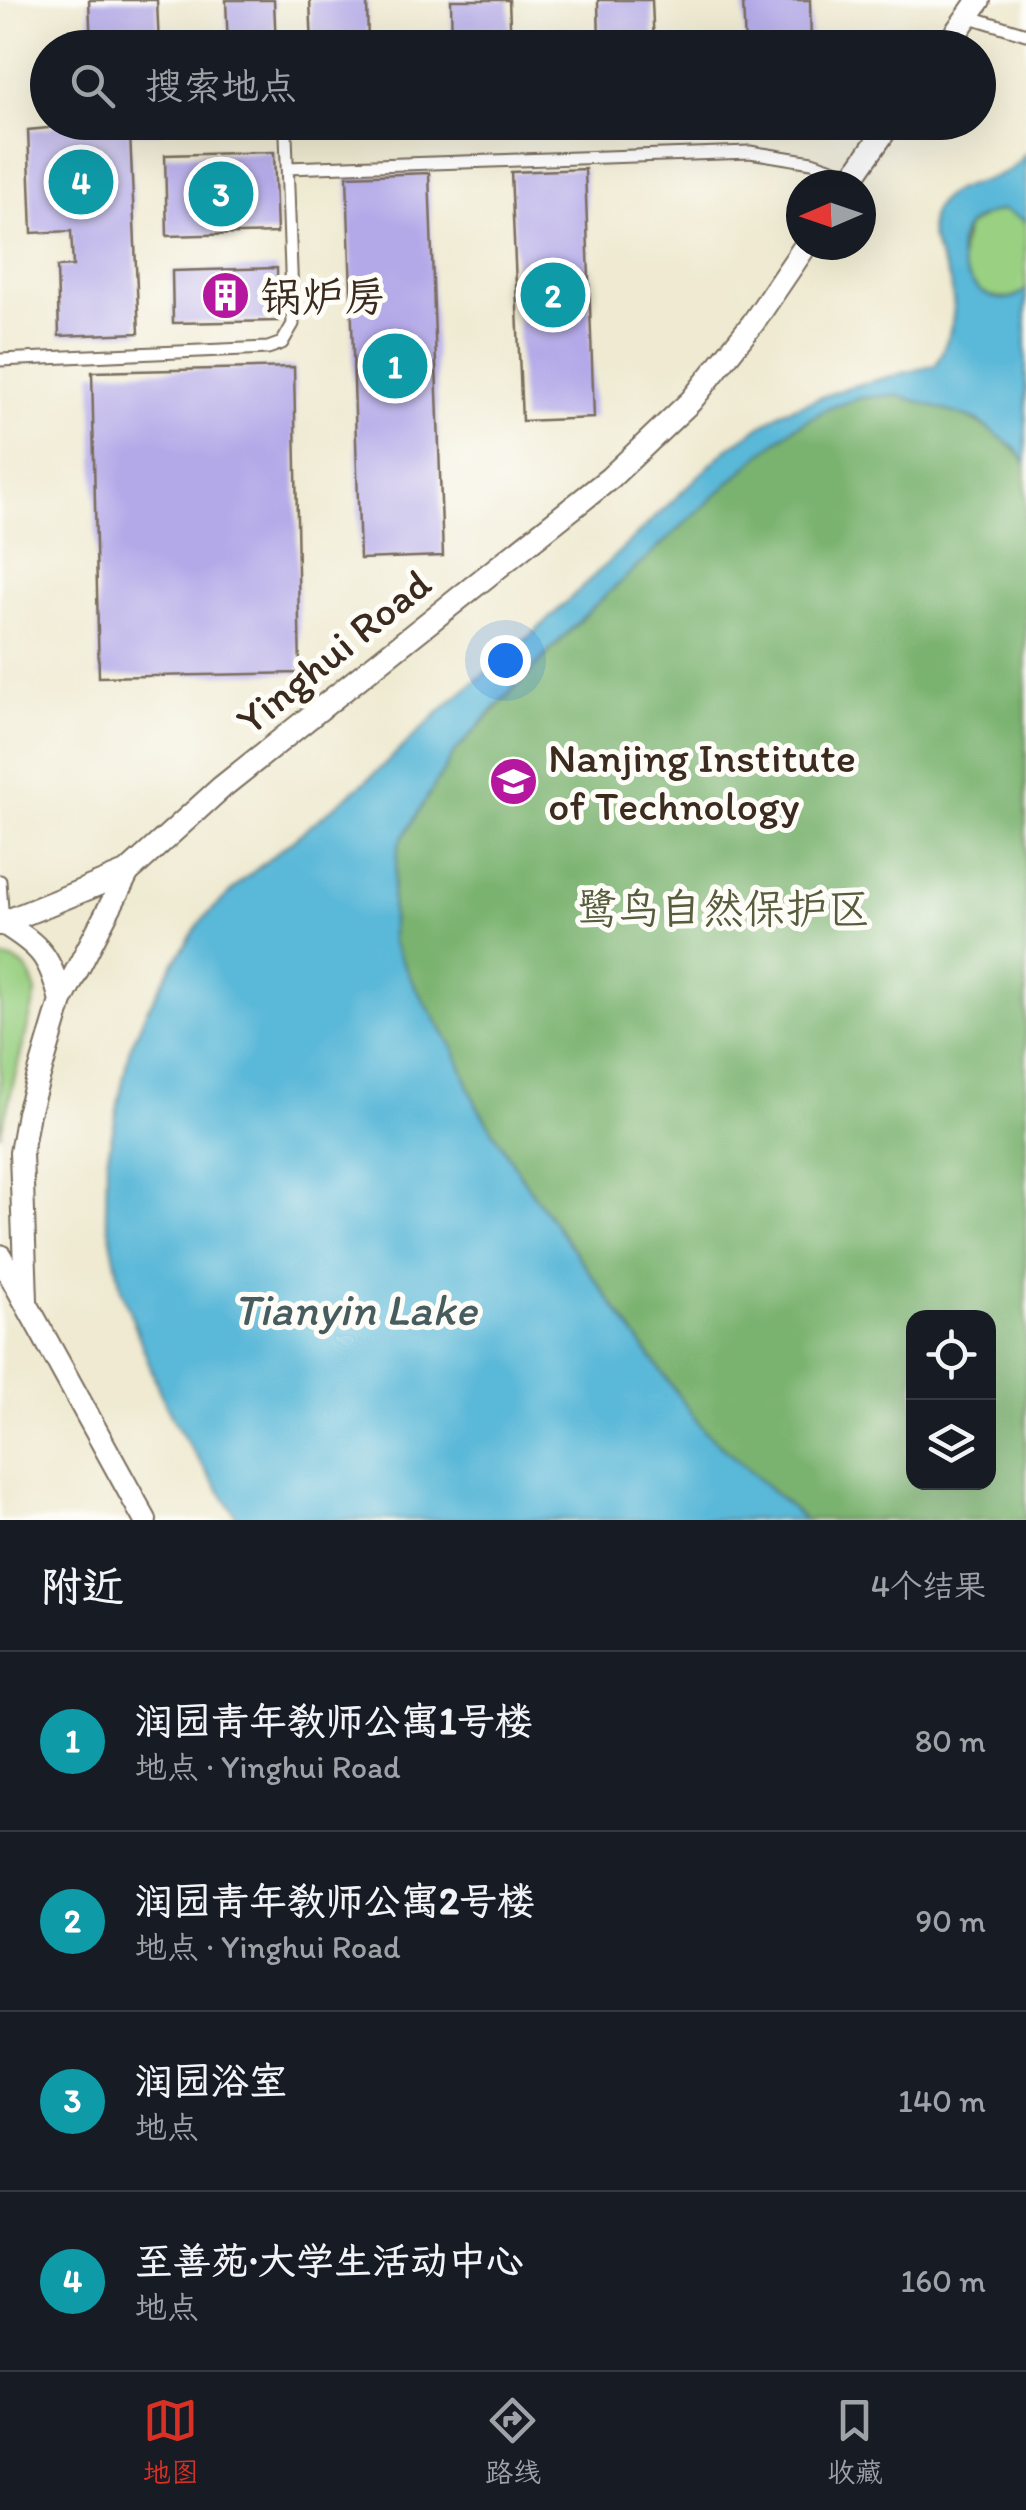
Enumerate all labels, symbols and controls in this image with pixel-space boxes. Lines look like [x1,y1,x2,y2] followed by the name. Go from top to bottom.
[30,30,996,140] search box
[65,58,120,113] icon: search
[145,63,297,109] text: 搜索地点
[48,144,114,220] pin: 4
[188,156,254,232] pin: 3
[786,170,876,260] north arrow
[520,258,586,332] pin: 2
[199,270,251,322] building icon: 锅炉房
[260,271,386,322] place label: 锅炉房
[362,328,428,404] pin: 1
[226,557,441,745] street label: Yinghui Road
[480,635,531,686] your location
[548,732,856,831] place label: Nanjing Institute of Technology
[487,755,539,807] school or university icon: Nanjing Institute of Technology
[576,883,870,934] park label: 鹭鸟自然保护区
[233,1282,478,1336] water label: Tianyin Lake
[906,1310,996,1490] map controls
[906,1310,996,1400] button: locate
[906,1400,996,1490] button: layers
[40,1561,124,1612] text: 附近
[871,1567,986,1605] text: 4个结果
[135,1698,533,1744] text: 润园青年教师公寓1号楼
[65,1722,80,1760] text: 1
[915,1722,986,1760] text: 80 m
[135,1748,401,1786] text: 地点 · Yinghui Road
[135,1878,535,1924] text: 润园青年教师公寓2号楼
[64,1902,81,1940] text: 2
[915,1902,986,1940] text: 90 m
[135,1928,401,1966] text: 地点 · Yinghui Road
[135,2058,287,2104] text: 润园浴室
[64,2082,81,2120] text: 3
[898,2082,986,2120] text: 140 m
[135,2108,199,2146] text: 地点
[135,2238,524,2284] text: 至善苑·大学生活动中心
[63,2262,82,2300] text: 4
[900,2262,986,2300] text: 160 m
[135,2288,199,2326] text: 地点
[143,2393,199,2490] tab: 地图
[485,2393,541,2490] tab: 路线
[827,2393,883,2490] tab: 收藏

